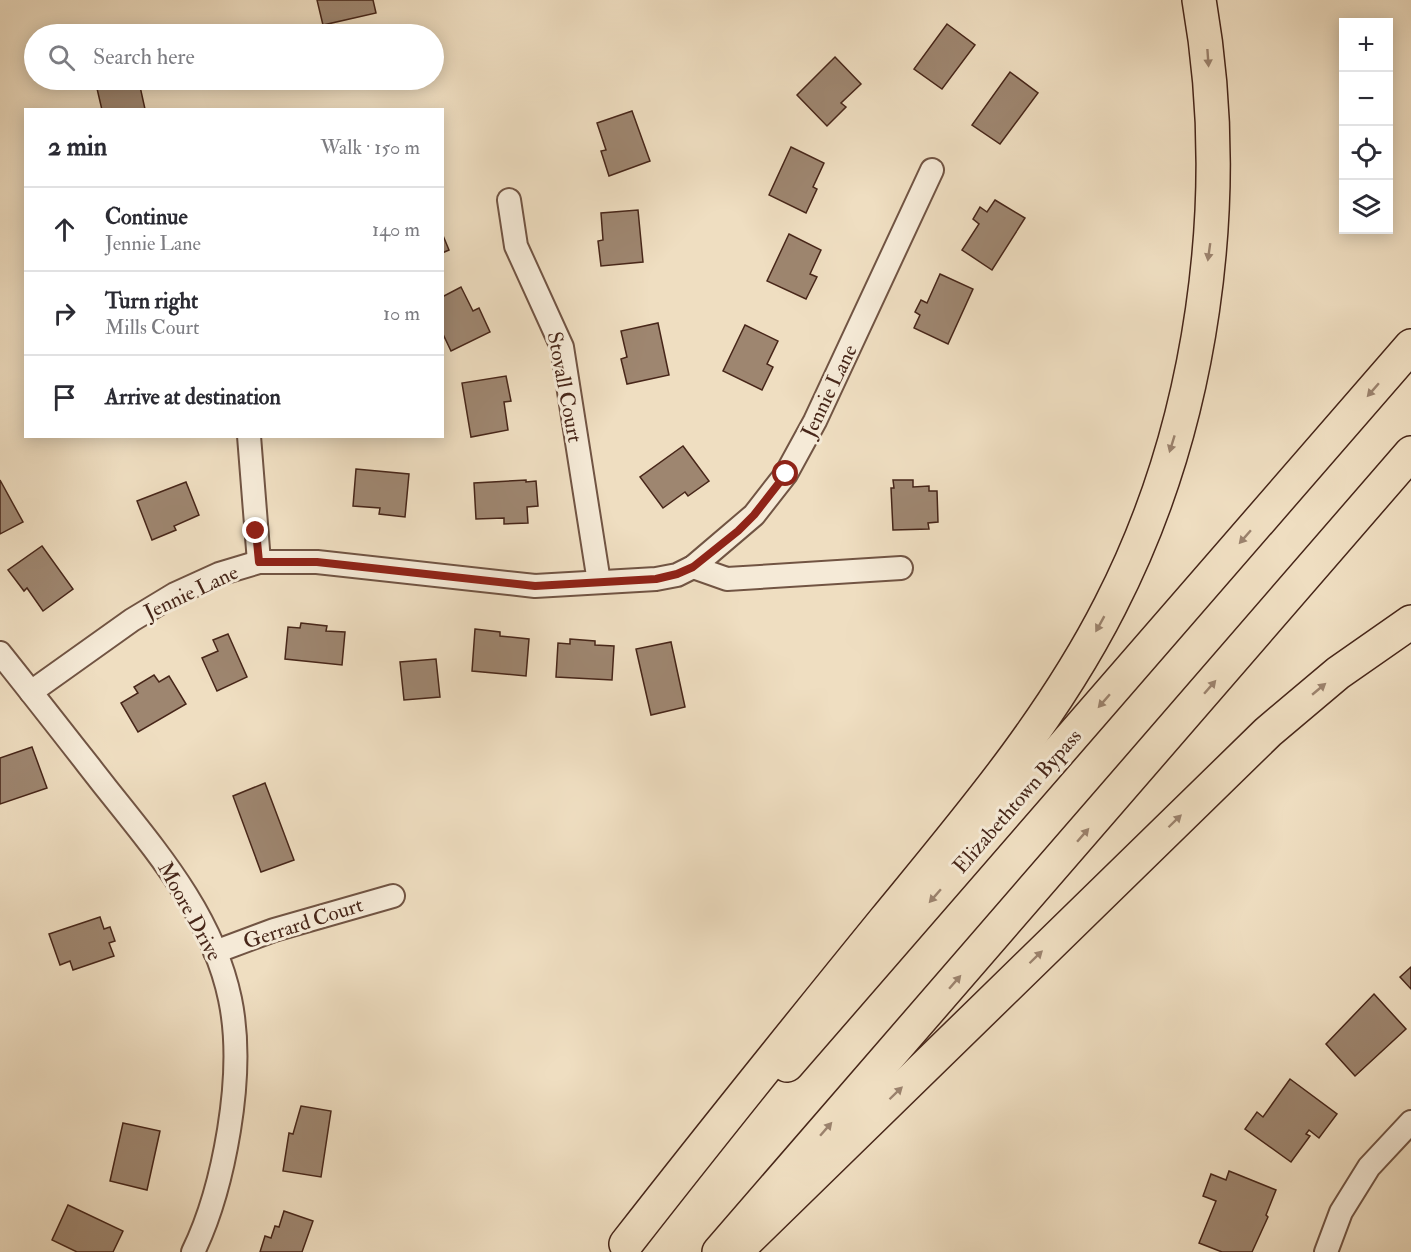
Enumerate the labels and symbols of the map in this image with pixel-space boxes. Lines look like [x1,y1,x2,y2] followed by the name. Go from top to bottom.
[1203,48,1213,67] one-way arrow
[1204,243,1213,262] one-way arrow
[541,329,588,445] street label: Stovall Court
[795,340,864,443] street label: Jennie Lane
[1367,382,1380,397] one-way arrow
[1167,435,1177,453] one-way arrow
[772,460,798,486] route start
[242,517,268,543] route end
[1239,529,1252,544] one-way arrow
[139,559,243,626] street label: Jennie Lane
[1095,616,1105,633] one-way arrow
[1203,680,1216,695] one-way arrow
[1311,683,1327,696] one-way arrow
[1098,693,1111,708] one-way arrow
[947,723,1088,879] street label: Elizabethtown Bypass
[1168,814,1182,828] one-way arrow
[1076,828,1089,843] one-way arrow
[151,857,228,966] street label: Moore Drive
[929,888,942,903] one-way arrow
[240,891,367,955] street label: Gerrard Court
[1028,950,1042,964] one-way arrow
[948,974,961,990] one-way arrow
[889,1086,904,1100] one-way arrow
[819,1122,832,1137] one-way arrow

